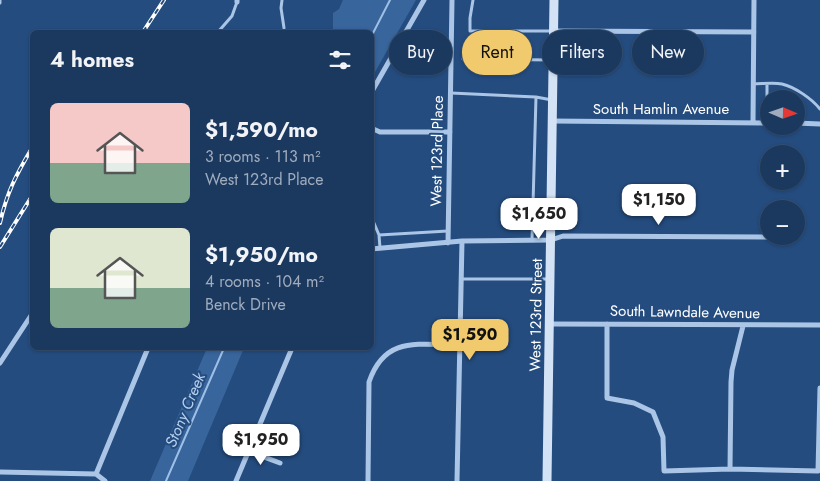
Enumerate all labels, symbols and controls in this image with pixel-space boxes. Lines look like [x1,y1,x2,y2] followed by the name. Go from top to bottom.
[389,30,452,75] chip: Buy
[462,30,532,75] chip: Rent
[542,30,622,75] chip: Filters
[632,30,704,75] chip: New
[50,45,134,75] text: 4 homes
[326,46,354,74] icon: filters
[760,90,805,135] north arrow
[760,90,805,245] map controls
[425,95,449,207] street label: West 123rd Place
[593,98,729,120] street label: South Hamlin Avenue
[205,115,318,145] text: $1,590/mo
[90,123,150,183] icon: home
[205,145,321,168] text: 3 rooms · 113 m²
[760,145,805,190] button: +
[205,168,323,191] text: West 123rd Place
[618,184,700,226] pin: $1,150
[633,188,685,211] text: $1,150
[498,198,580,240] pin: $1,650
[760,200,805,245] button: −
[512,202,566,225] text: $1,650
[205,240,318,270] text: $1,950/mo
[90,248,150,308] icon: home
[524,258,548,372] street label: West 123rd Street
[205,270,324,293] text: 4 rooms · 104 m²
[205,293,286,316] text: Benck Drive
[610,300,761,324] street label: South Lawndale Avenue
[429,318,511,361] pin: $1,590
[443,323,497,346] text: $1,590
[159,368,211,451] water label: Stony Creek
[220,424,302,466] pin: $1,950
[234,428,288,451] text: $1,950

